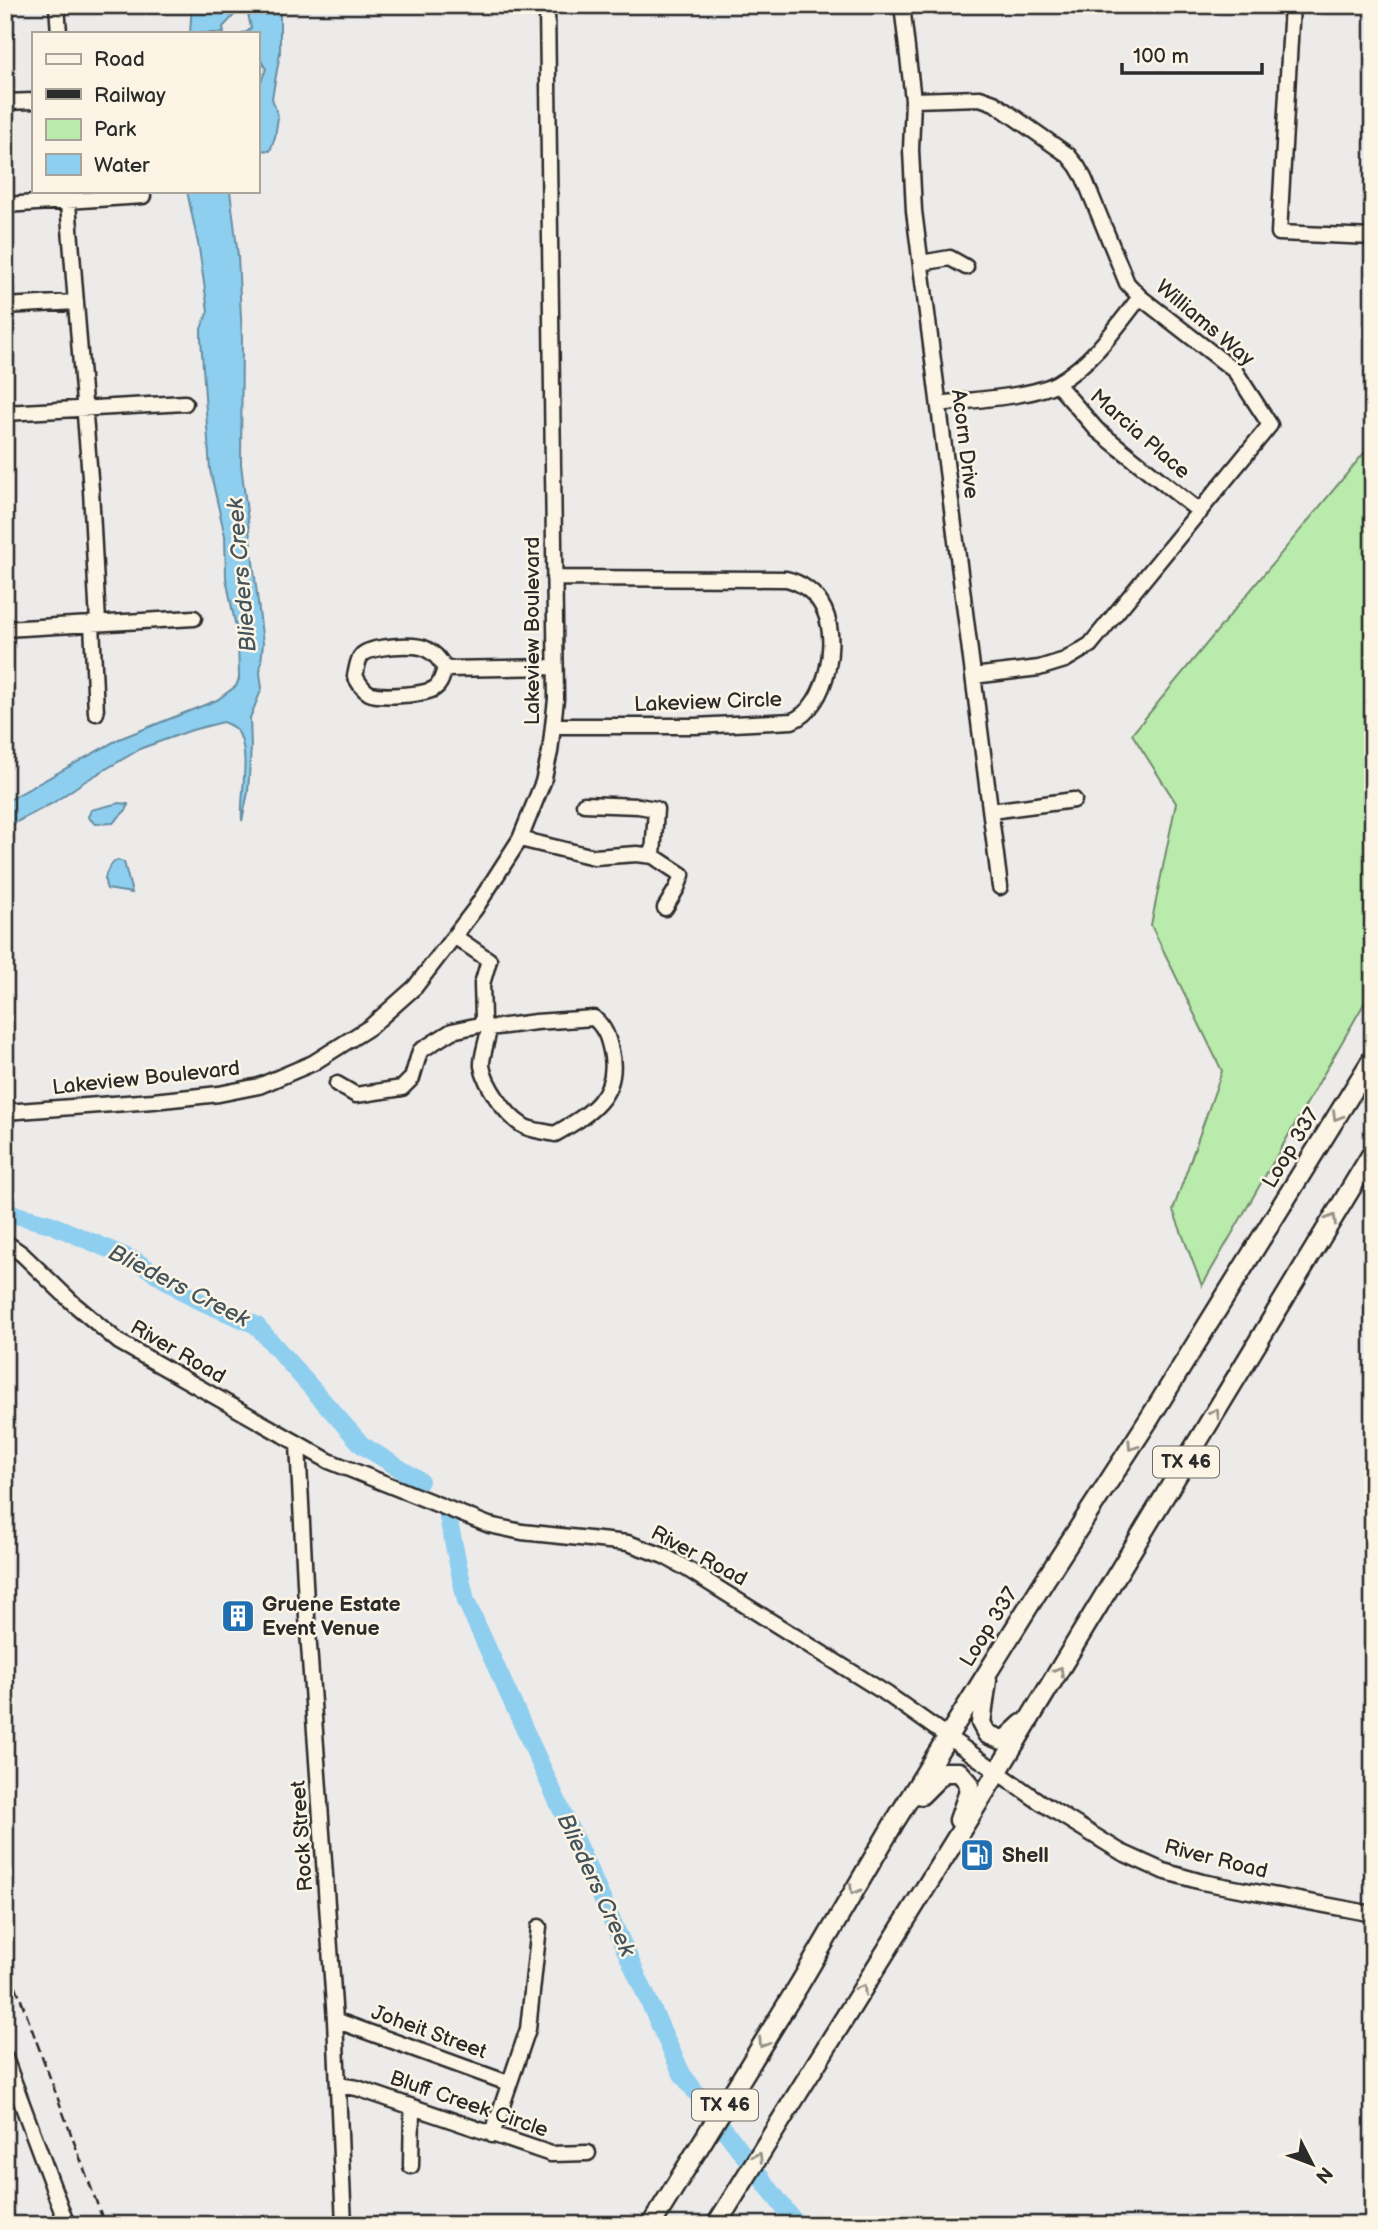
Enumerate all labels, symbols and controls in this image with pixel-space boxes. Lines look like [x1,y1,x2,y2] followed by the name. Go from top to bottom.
[32,32,259,192] legend
[1122,32,1262,76] scale bar
[1133,44,1189,69] text: 100 m
[94,47,145,72] text: Road
[94,83,166,108] text: Railway
[94,117,137,142] text: Park
[94,153,150,178] text: Water
[1151,274,1260,372] street label: Williams Way
[1085,384,1195,484] street label: Marcia Place
[946,388,984,500] street label: Acorn Drive
[221,496,263,653] water label: Blieders Creek
[520,537,545,725] street label: Lakeview Boulevard
[634,687,782,717] street label: Lakeview Circle
[51,1056,241,1100] street label: Lakeview Boulevard
[1257,1103,1325,1193] street label: Loop 337
[1333,1109,1346,1122] one-way arrow
[1324,1213,1337,1226] one-way arrow
[104,1238,255,1334] water label: Blieders Creek
[126,1315,230,1389] street label: River Road
[1206,1408,1219,1421] one-way arrow
[1128,1438,1141,1451] one-way arrow
[1153,1446,1219,1478] road number: TX 46
[647,1520,751,1592] street label: River Road
[955,1582,1024,1671] street label: Loop 337
[262,1592,401,1641] place label: Gruene Estate Event Venue
[219,1597,257,1635] building icon: Gruene Estate Event Venue
[1051,1666,1064,1679] one-way arrow
[286,1779,318,1892] street label: Rock Street
[551,1809,642,1962] water label: Blieders Creek
[1162,1834,1270,1884] street label: River Road
[958,1836,996,1874] fuel station icon: Shell
[1002,1843,1049,1868] place label: Shell
[850,1883,863,1896] one-way arrow
[853,1984,866,1997] one-way arrow
[368,2000,491,2065] street label: Joheit Street
[759,2035,772,2048] one-way arrow
[386,2065,552,2143] street label: Bluff Creek Circle
[692,2090,758,2120] road number: TX 46
[1276,2128,1346,2198] north arrow
[750,2152,763,2165] one-way arrow
[1310,2161,1337,2187] text: N

